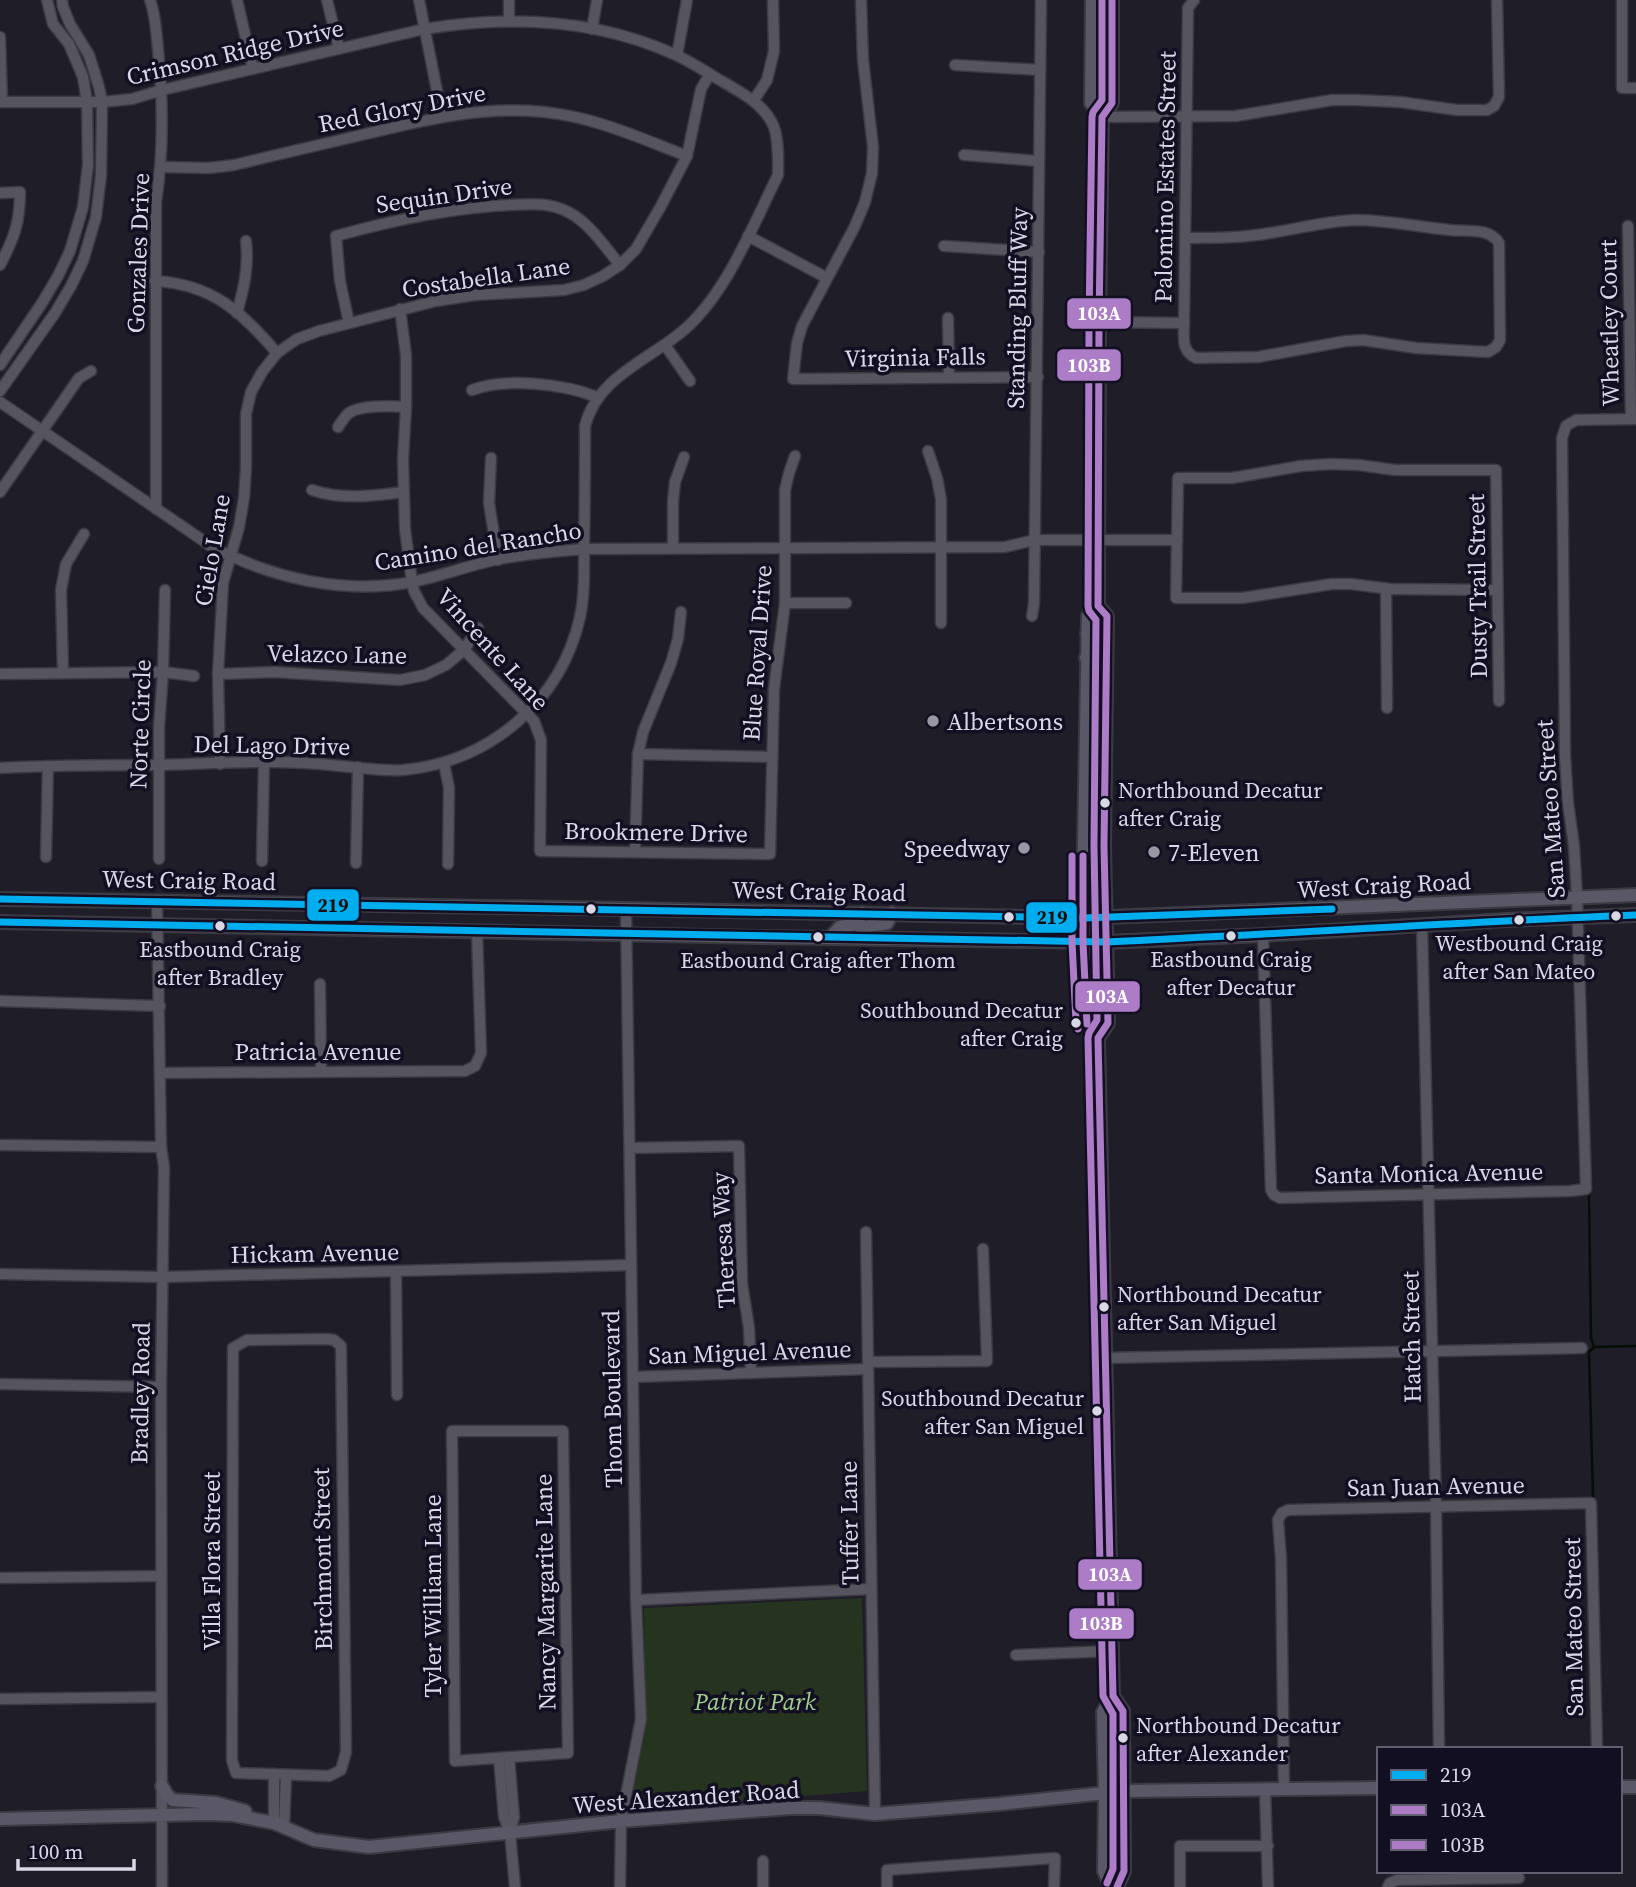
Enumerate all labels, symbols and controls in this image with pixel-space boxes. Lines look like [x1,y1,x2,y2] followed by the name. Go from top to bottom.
[123,11,347,93] street label: Crimson Ridge Drive
[1146,51,1184,303] street label: Palomino Estates Street
[316,76,488,140] street label: Red Glory Drive
[374,169,514,221] street label: Sequin Drive
[119,172,157,334] street label: Gonzales Drive
[999,206,1035,409] street label: Standing Bluff Way
[1591,239,1627,407] street label: Wheatley Court
[400,249,572,305] street label: Costabella Lane
[1066,297,1132,330] line badge: 103A
[1077,300,1121,326] text: 103A
[844,339,986,375] street label: Virginia Falls
[1056,348,1122,382] line badge: 103B
[1067,352,1111,378] text: 103B
[186,491,238,609] street label: Cielo Lane
[1459,493,1495,679] street label: Dusty Trail Street
[372,513,584,579] street label: Camino del Rancho
[734,564,780,742] street label: Blue Royal Drive
[429,581,557,717] street label: Vincente Lane
[267,636,407,672] street label: Velazco Lane
[121,659,159,789] street label: Norte Circle
[947,705,1063,738] place label: Albertsons
[925,713,941,729] marker: Albertsons
[1527,718,1573,899] street label: San Mateo Street
[193,727,351,763] street label: Del Lago Drive
[1118,775,1323,833] place label: Northbound Decatur after Craig
[1098,796,1112,810] marker: Northbound Decatur after Craig
[564,814,748,850] street label: Brookmere Drive
[904,832,1011,865] place label: Speedway
[1168,836,1260,869] place label: 7-Eleven
[1016,840,1032,856] marker: Speedway
[1146,844,1162,860] marker: 7-Eleven
[102,862,277,898] street label: West Craig Road
[1296,864,1472,906] street label: West Craig Road
[732,873,907,909] street label: West Craig Road
[306,888,360,922] line badge: 219
[318,892,348,918] text: 219
[1025,901,1078,934] line badge: 219
[584,902,598,916] unlabelled marker
[1037,904,1067,930] text: 219
[1609,909,1623,923] unlabelled marker
[1002,910,1016,924] unlabelled marker
[1512,913,1526,927] marker: Westbound Craig after San Mateo
[213,919,227,933] marker: Eastbound Craig after Bradley
[1435,928,1603,986] place label: Westbound Craig after San Mateo
[1224,929,1238,943] marker: Eastbound Craig after Decatur
[811,930,825,944] marker: Eastbound Craig after Thom
[139,934,301,992] place label: Eastbound Craig after Bradley
[1150,944,1312,1002] place label: Eastbound Craig after Decatur
[680,945,956,975] place label: Eastbound Craig after Thom
[1074,980,1141,1013] line badge: 103A
[1085,983,1129,1009] text: 103A
[860,995,1064,1053] place label: Southbound Decatur after Craig
[1069,1016,1083,1030] marker: Southbound Decatur after Craig
[235,1035,401,1068] street label: Patricia Avenue
[1314,1155,1544,1191] street label: Santa Monica Avenue
[703,1170,743,1309] street label: Theresa Way
[230,1235,400,1271] street label: Hickam Avenue
[1393,1271,1429,1403] street label: Hatch Street
[1117,1279,1322,1337] place label: Northbound Decatur after San Miguel
[1097,1300,1111,1314] marker: Northbound Decatur after San Miguel
[594,1309,630,1488] street label: Thom Boulevard
[122,1321,158,1464] street label: Bradley Road
[648,1332,852,1372] street label: San Miguel Avenue
[881,1383,1085,1441] place label: Southbound Decatur after San Miguel
[1090,1404,1104,1418] marker: Southbound Decatur after San Miguel
[831,1460,867,1586] street label: Tuffer Lane
[304,1467,340,1651] street label: Birchmont Street
[1347,1468,1525,1504] street label: San Juan Avenue
[195,1472,228,1650] street label: Villa Flora Street
[526,1473,564,1711] street label: Nancy Margarite Lane
[416,1494,449,1698] street label: Tyler William Lane
[1555,1537,1591,1717] street label: San Mateo Street
[1077,1558,1143,1591] line badge: 103A
[1088,1561,1132,1587] text: 103A
[1068,1607,1135,1640] line badge: 103B
[1079,1610,1123,1636] text: 103B
[693,1685,816,1718] park label: Patriot Park
[1136,1710,1341,1768] place label: Northbound Decatur after Alexander
[1116,1731,1130,1745] marker: Northbound Decatur after Alexander
[1377,1747,1622,1873] legend
[1440,1760,1472,1789] text: 219
[571,1773,801,1821] street label: West Alexander Road
[1440,1795,1485,1824] text: 103A
[18,1828,133,1872] scale bar
[1440,1830,1485,1859] text: 103B
[28,1837,83,1866] text: 100 m

